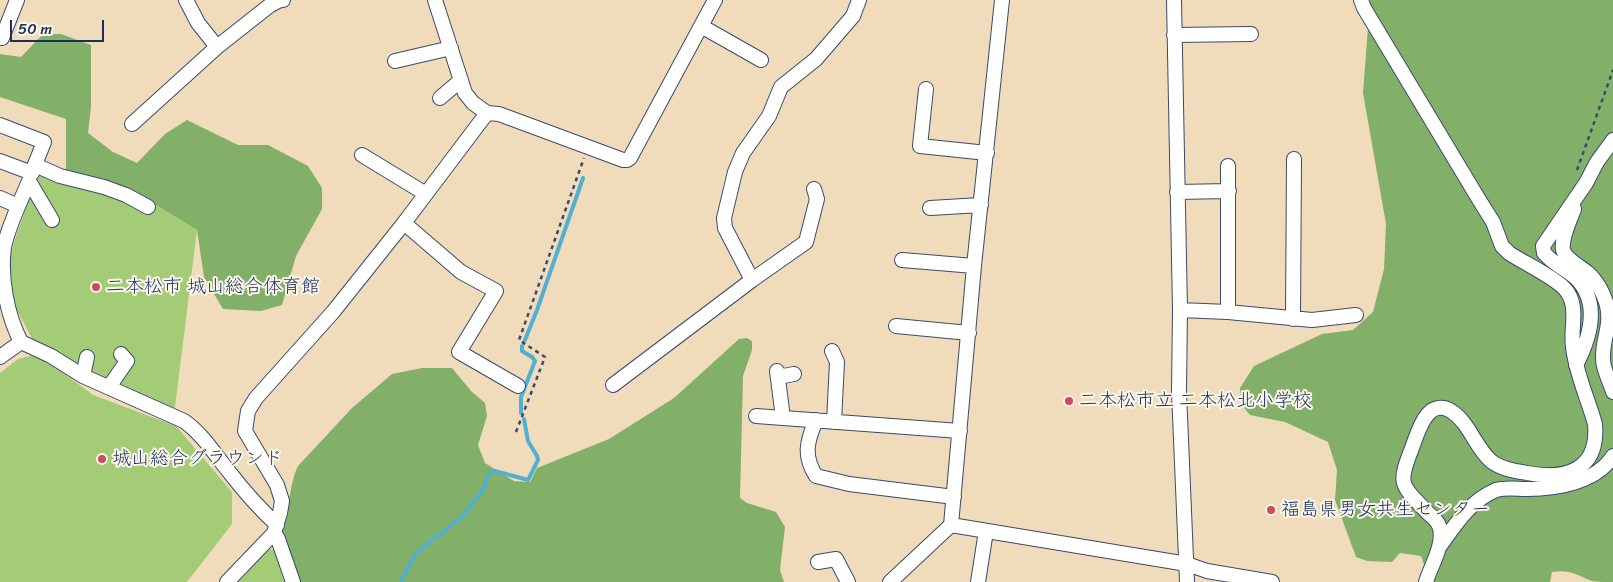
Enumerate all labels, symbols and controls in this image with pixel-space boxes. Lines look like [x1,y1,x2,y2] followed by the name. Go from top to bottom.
[12,10,106,42] scale bar
[18,16,52,42] text: 50 m
[106,276,320,298] place label: 二本松市 城山総合体育館
[90,281,102,293] marker: 二本松市 城山総合体育館
[1079,390,1312,412] place label: 二本松市立 二本松北小学校
[1063,395,1075,407] marker: 二本松市立 二本松北小学校
[112,448,283,470] place label: 城山総合グラウンド
[96,453,108,465] marker: 城山総合グラウンド
[1281,499,1490,521] place label: 福島県男女共生センター
[1265,504,1277,516] marker: 福島県男女共生センター

